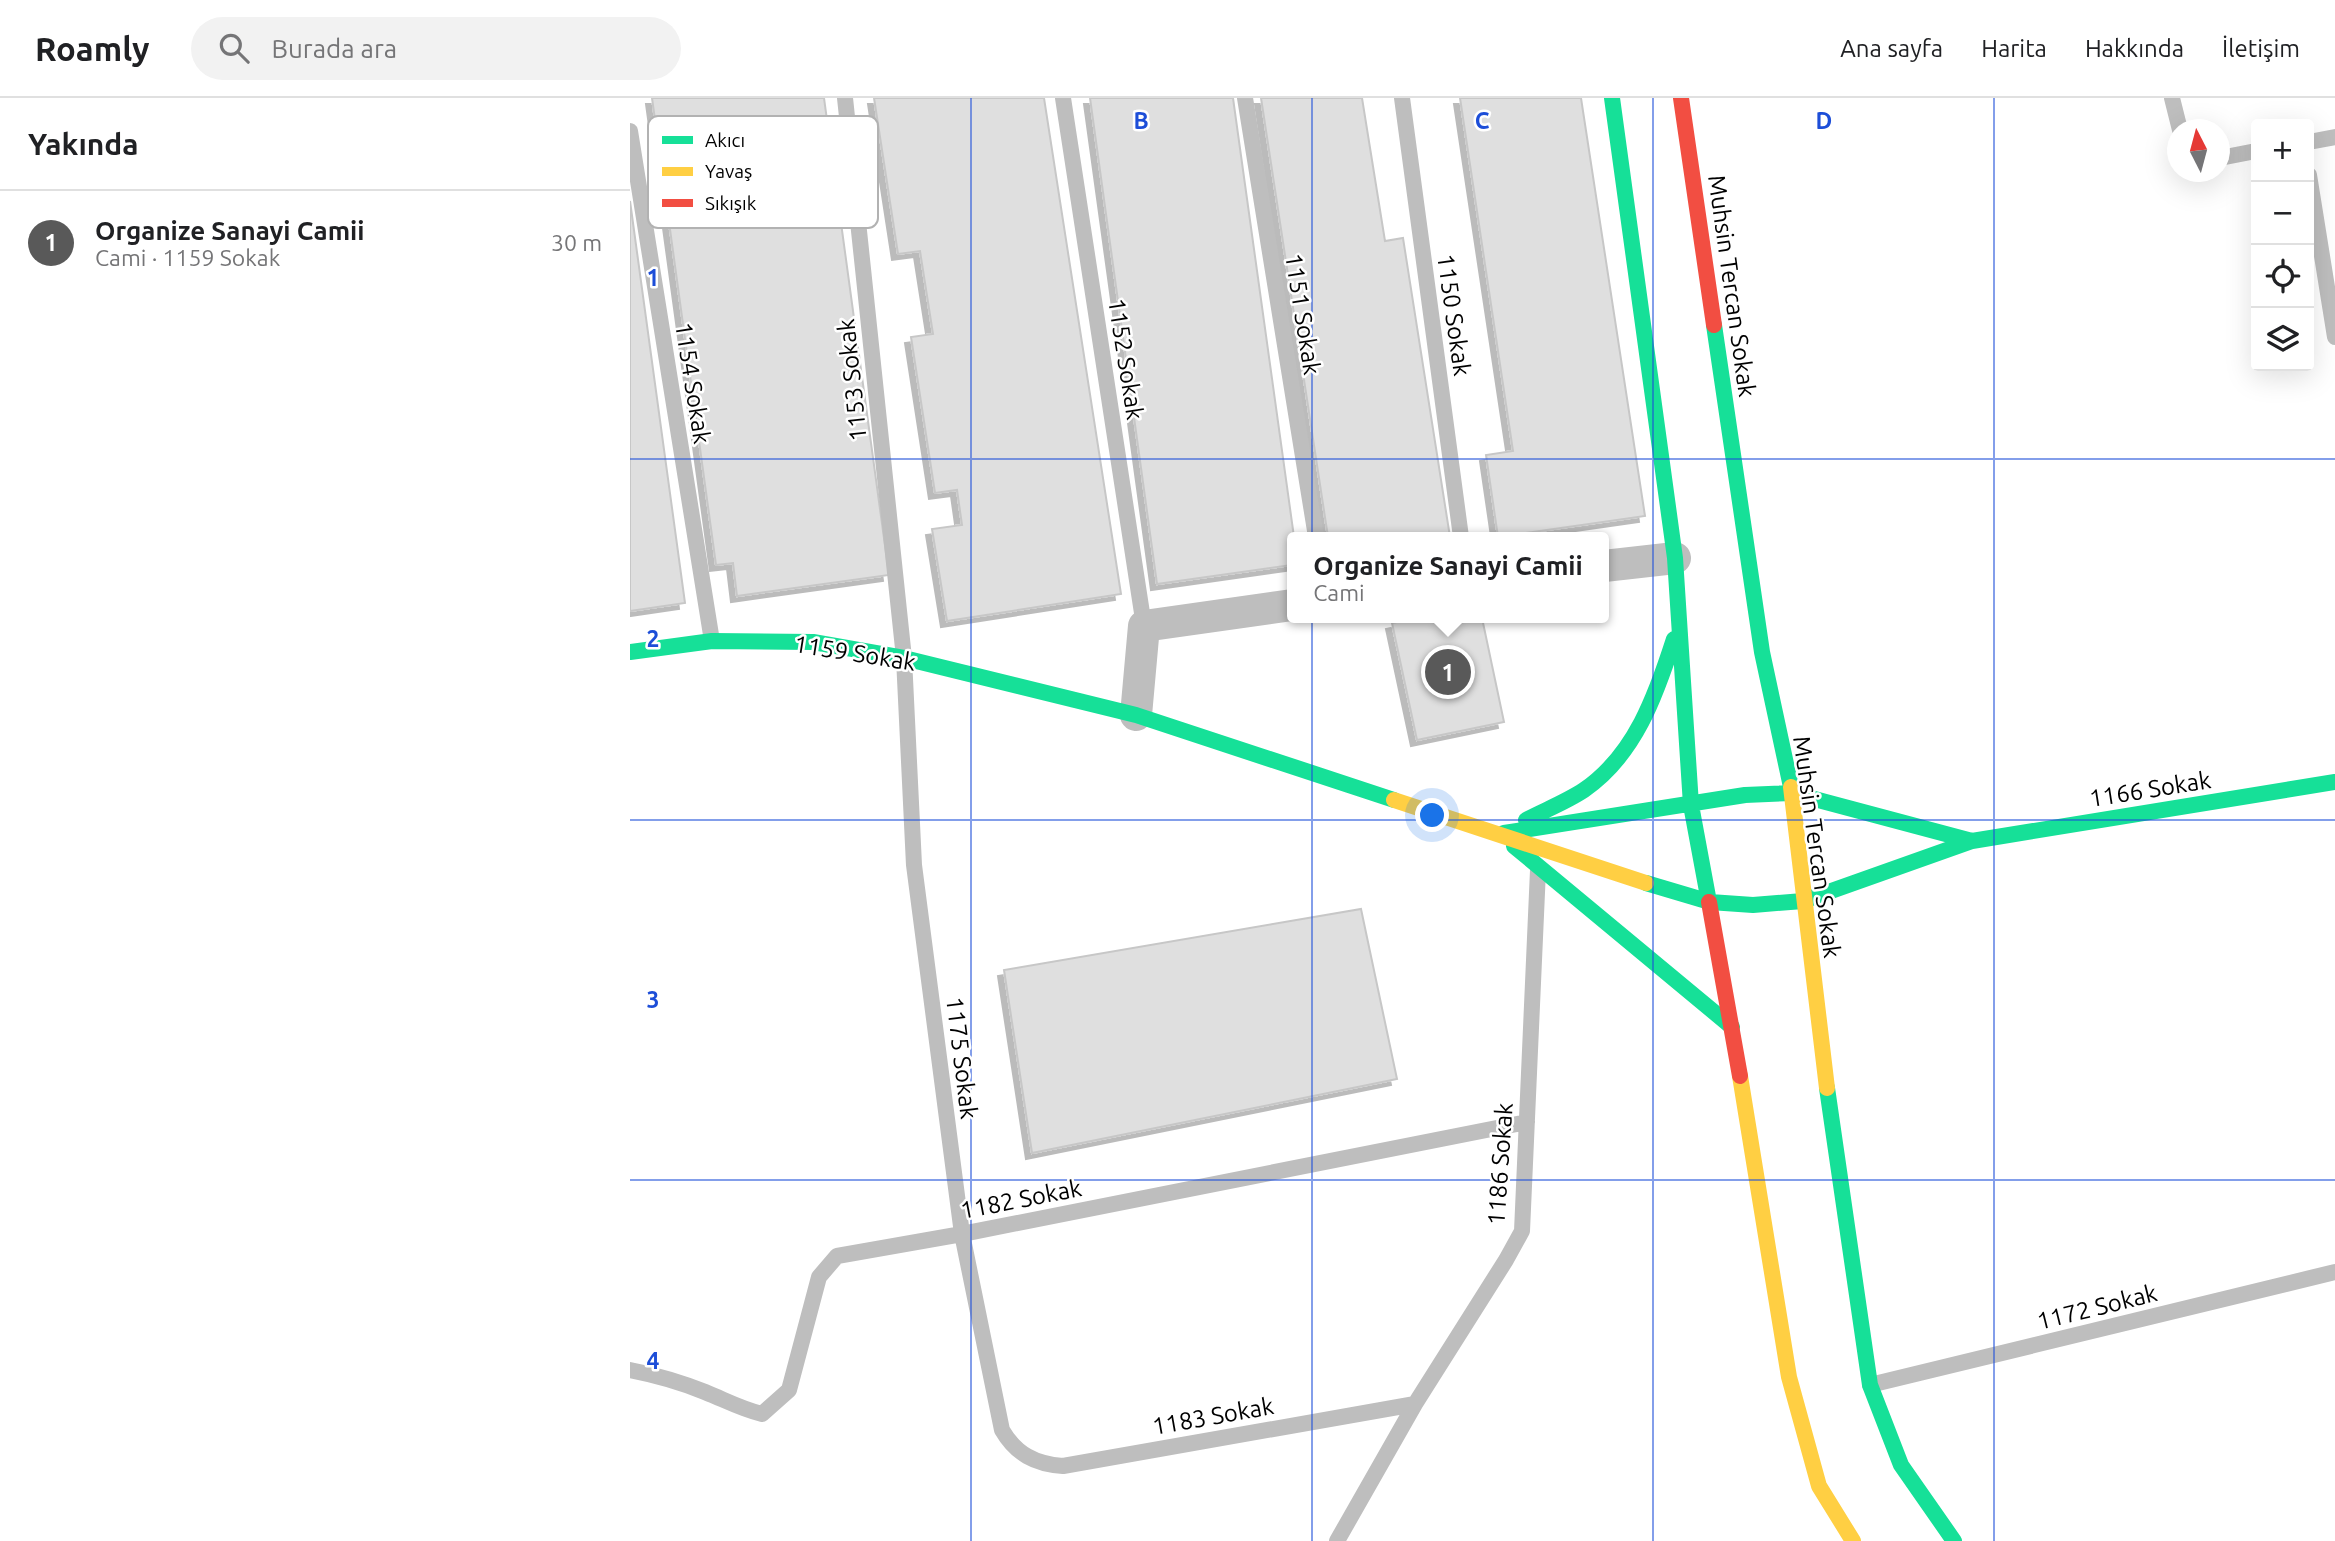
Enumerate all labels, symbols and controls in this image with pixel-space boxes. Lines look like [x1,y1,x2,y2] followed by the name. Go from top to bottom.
[191,17,681,80] search box
[215,29,253,67] icon: search
[35,30,149,67] text: Roamly
[271,34,397,63] text: Burada ara
[1840,35,1943,62] text: Ana sayfa
[1981,35,2047,62] text: Harita
[2085,35,2184,62] text: Hakkında
[2222,35,2300,62] text: İletişim
[1133,108,1149,133] text: B
[1475,108,1490,133] text: C
[1816,108,1832,133] text: D
[648,116,878,228] legend
[2167,119,2230,182] north arrow
[2251,119,2314,371] map controls
[2251,119,2314,182] button: +
[28,127,139,161] text: Yakında
[705,129,745,151] text: Akıcı
[705,160,752,182] text: Yavaş
[1703,173,1761,399] street label: Muhsin Tercan Sokak
[2251,182,2314,245] button: −
[705,192,757,214] text: Sıkışık
[95,216,365,245] text: Organize Sanayi Camii
[45,230,57,255] text: 1
[551,230,602,255] text: 30 m
[95,245,280,270] text: Cami · 1159 Sokak
[2251,245,2314,308] button: locate
[1280,251,1326,377] street label: 1151 Sokak
[1432,252,1476,378] street label: 1150 Sokak
[647,265,659,290] text: 1
[1103,296,1149,422] street label: 1152 Sokak
[2251,308,2314,371] button: layers
[832,318,872,442] street label: 1153 Sokak
[670,320,716,446] street label: 1154 Sokak
[1287,532,1609,623] popup
[1313,551,1583,580] text: Organize Sanayi Camii
[1313,580,1365,605] text: Cami
[647,626,659,651] text: 2
[792,630,918,676] street label: 1159 Sokak
[1425,646,1471,698] pin: 1
[1788,734,1846,960] street label: Muhsin Tercan Sokak
[2087,766,2213,812] street label: 1166 Sokak
[1415,798,1449,832] your location
[647,987,659,1012] text: 3
[941,995,983,1121] street label: 1175 Sokak
[1482,1102,1518,1226] street label: 1186 Sokak
[958,1174,1084,1224] street label: 1182 Sokak
[2034,1279,2160,1335] street label: 1172 Sokak
[647,1348,660,1373] text: 4
[1150,1392,1276,1440] street label: 1183 Sokak

